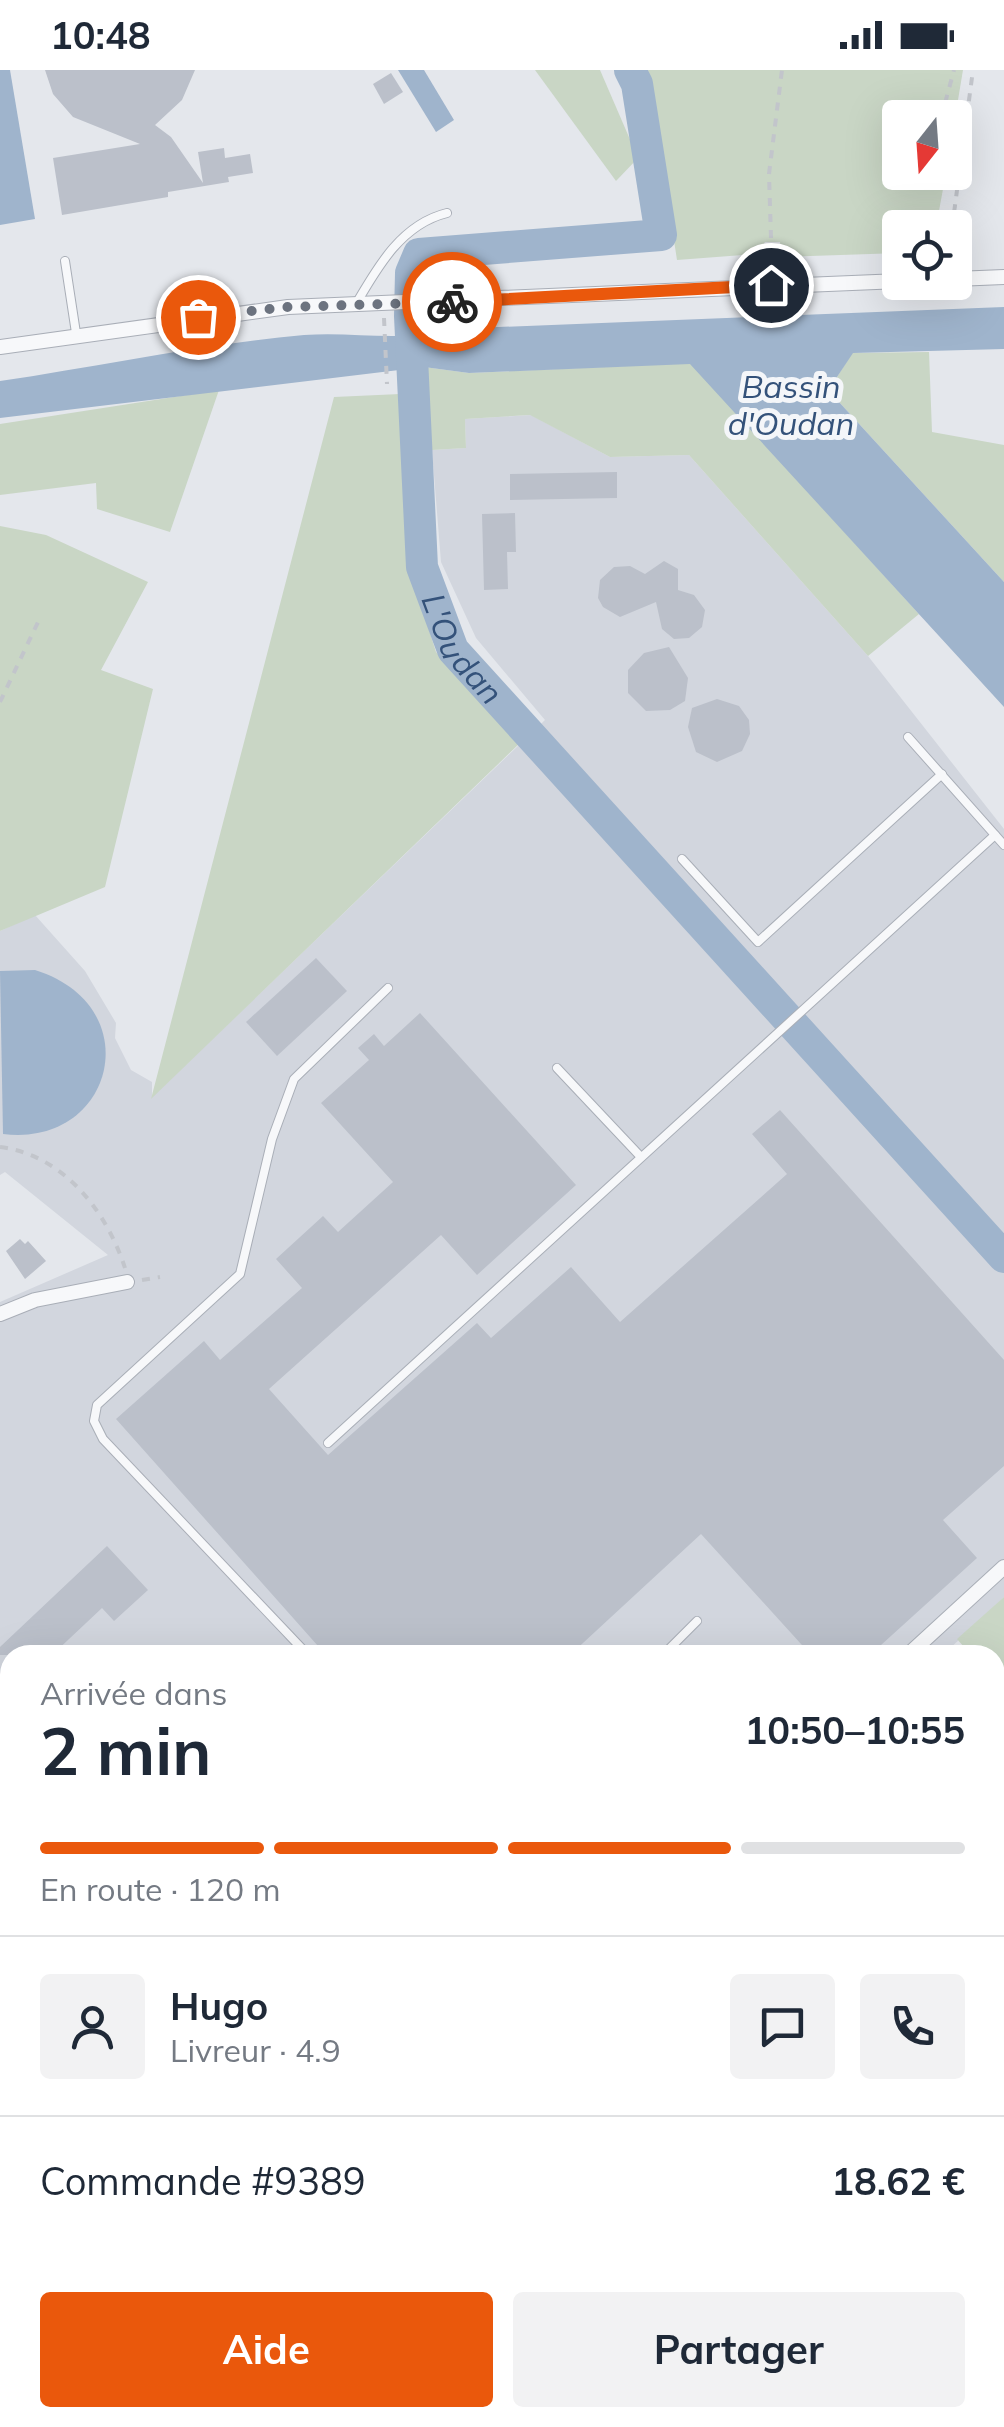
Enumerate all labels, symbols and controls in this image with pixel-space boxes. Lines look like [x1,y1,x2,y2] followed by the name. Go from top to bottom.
[50,11,151,59] text: 10:48
[882,100,972,190] north arrow
[882,100,972,300] map controls
[882,210,972,300] button: locate
[729,243,814,328] pin
[402,252,502,352] courier
[744,258,799,313] icon: home
[156,275,241,360] pin
[425,275,480,330] icon: bike
[171,290,226,345] icon: bag
[728,366,854,443] water label: Bassin d'Oudan
[414,587,512,712] water label: L'Oudan
[40,1673,227,1713] text: Arrivée dans
[745,1706,965,1754] text: 10:50–10:55
[40,1710,211,1791] text: 2 min
[40,1869,281,1909] text: En route · 120 m
[40,1974,145,2079] button: person
[730,1974,835,2079] button: chat
[860,1974,965,2079] button: phone
[170,1982,268,2030] text: Hugo
[170,2030,341,2070] text: Livreur · 4.9
[40,2157,366,2205] text: Commande #9389
[831,2157,965,2205] text: 18.62 €
[40,2292,493,2407] button: Aide
[513,2292,965,2407] button: Partager

